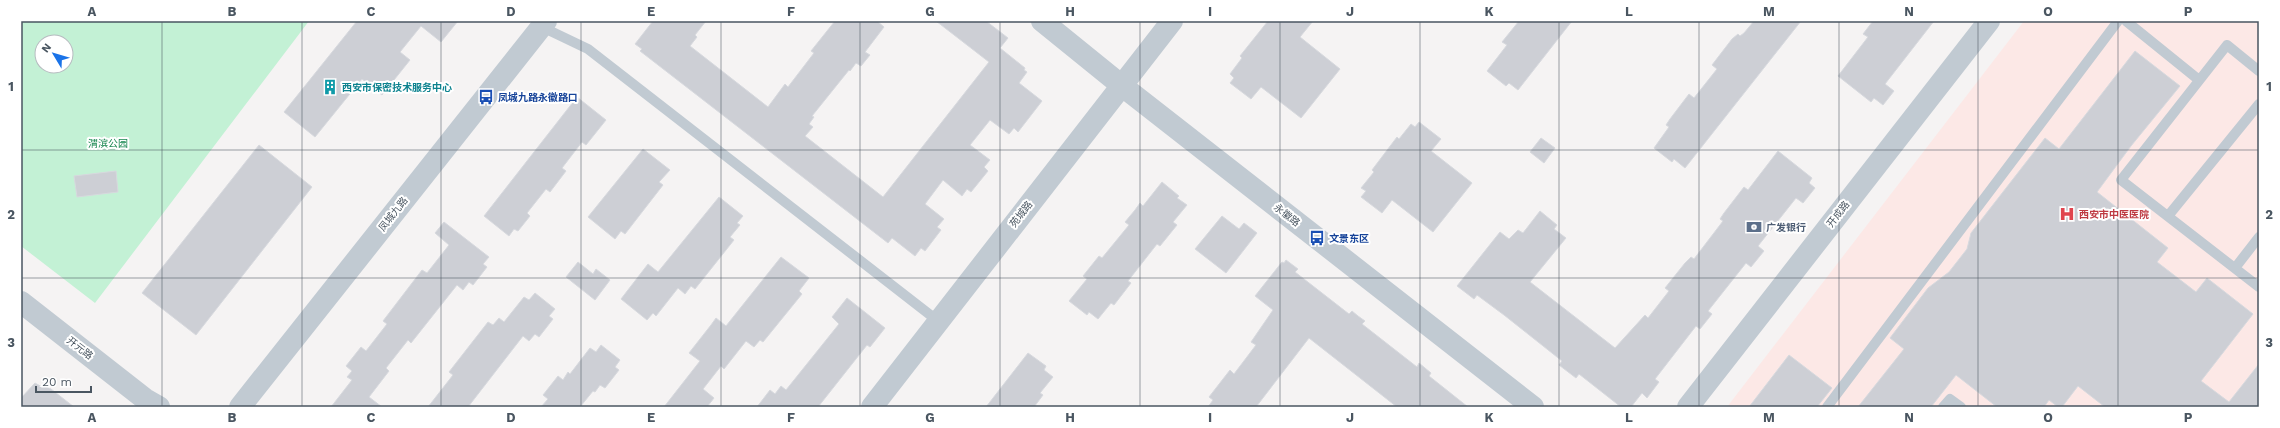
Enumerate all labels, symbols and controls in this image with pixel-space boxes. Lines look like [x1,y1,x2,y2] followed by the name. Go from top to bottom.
[88,4,97,19] text: A
[228,4,237,19] text: B
[367,4,376,19] text: C
[506,4,516,19] text: D
[647,4,655,19] text: E
[787,4,795,19] text: F
[925,4,935,19] text: G
[1065,4,1075,19] text: H
[1208,4,1212,19] text: I
[1346,4,1354,19] text: J
[1484,4,1494,19] text: K
[1625,4,1633,19] text: L
[1763,4,1775,19] text: M
[1904,4,1914,19] text: N
[2043,4,2053,19] text: O
[2184,4,2193,19] text: P
[34,34,74,74] north arrow
[39,41,54,55] text: N
[321,78,339,96] building icon: 西安市保密技术服务中心
[8,79,14,94] text: 1
[2266,79,2272,94] text: 1
[342,82,452,93] place label: 西安市保密技术服务中心
[477,88,495,106] bus stop icon: 凤城九路永徽路口
[498,91,578,103] place label: 凤城九路永徽路口
[88,138,128,149] park label: 渭滨公园
[376,195,410,233] street label: 凤城九路
[1007,199,1035,229] street label: 苑城路
[1824,199,1852,229] street label: 开成路
[1272,201,1302,229] street label: 永徽路
[2058,205,2076,223] hospital icon: 西安市中医医院
[7,207,15,222] text: 2
[2265,207,2273,222] text: 2
[2079,209,2149,220] place label: 西安市中医医院
[1745,218,1763,236] bank icon: 广发银行
[1766,222,1806,233] place label: 广发银行
[1308,229,1326,247] bus stop icon: 文景东区
[1329,233,1369,244] place label: 文景东区
[65,334,95,362] street label: 开元路
[7,335,15,350] text: 3
[2265,335,2273,350] text: 3
[36,368,91,394] scale bar
[42,375,72,389] text: 20 m
[88,410,97,425] text: A
[228,410,237,425] text: B
[367,410,376,425] text: C
[506,410,516,425] text: D
[647,410,655,425] text: E
[787,410,795,425] text: F
[925,410,935,425] text: G
[1065,410,1075,425] text: H
[1208,410,1212,425] text: I
[1346,410,1354,425] text: J
[1484,410,1494,425] text: K
[1625,410,1633,425] text: L
[1763,410,1775,425] text: M
[1904,410,1914,425] text: N
[2043,410,2053,425] text: O
[2184,410,2193,425] text: P

